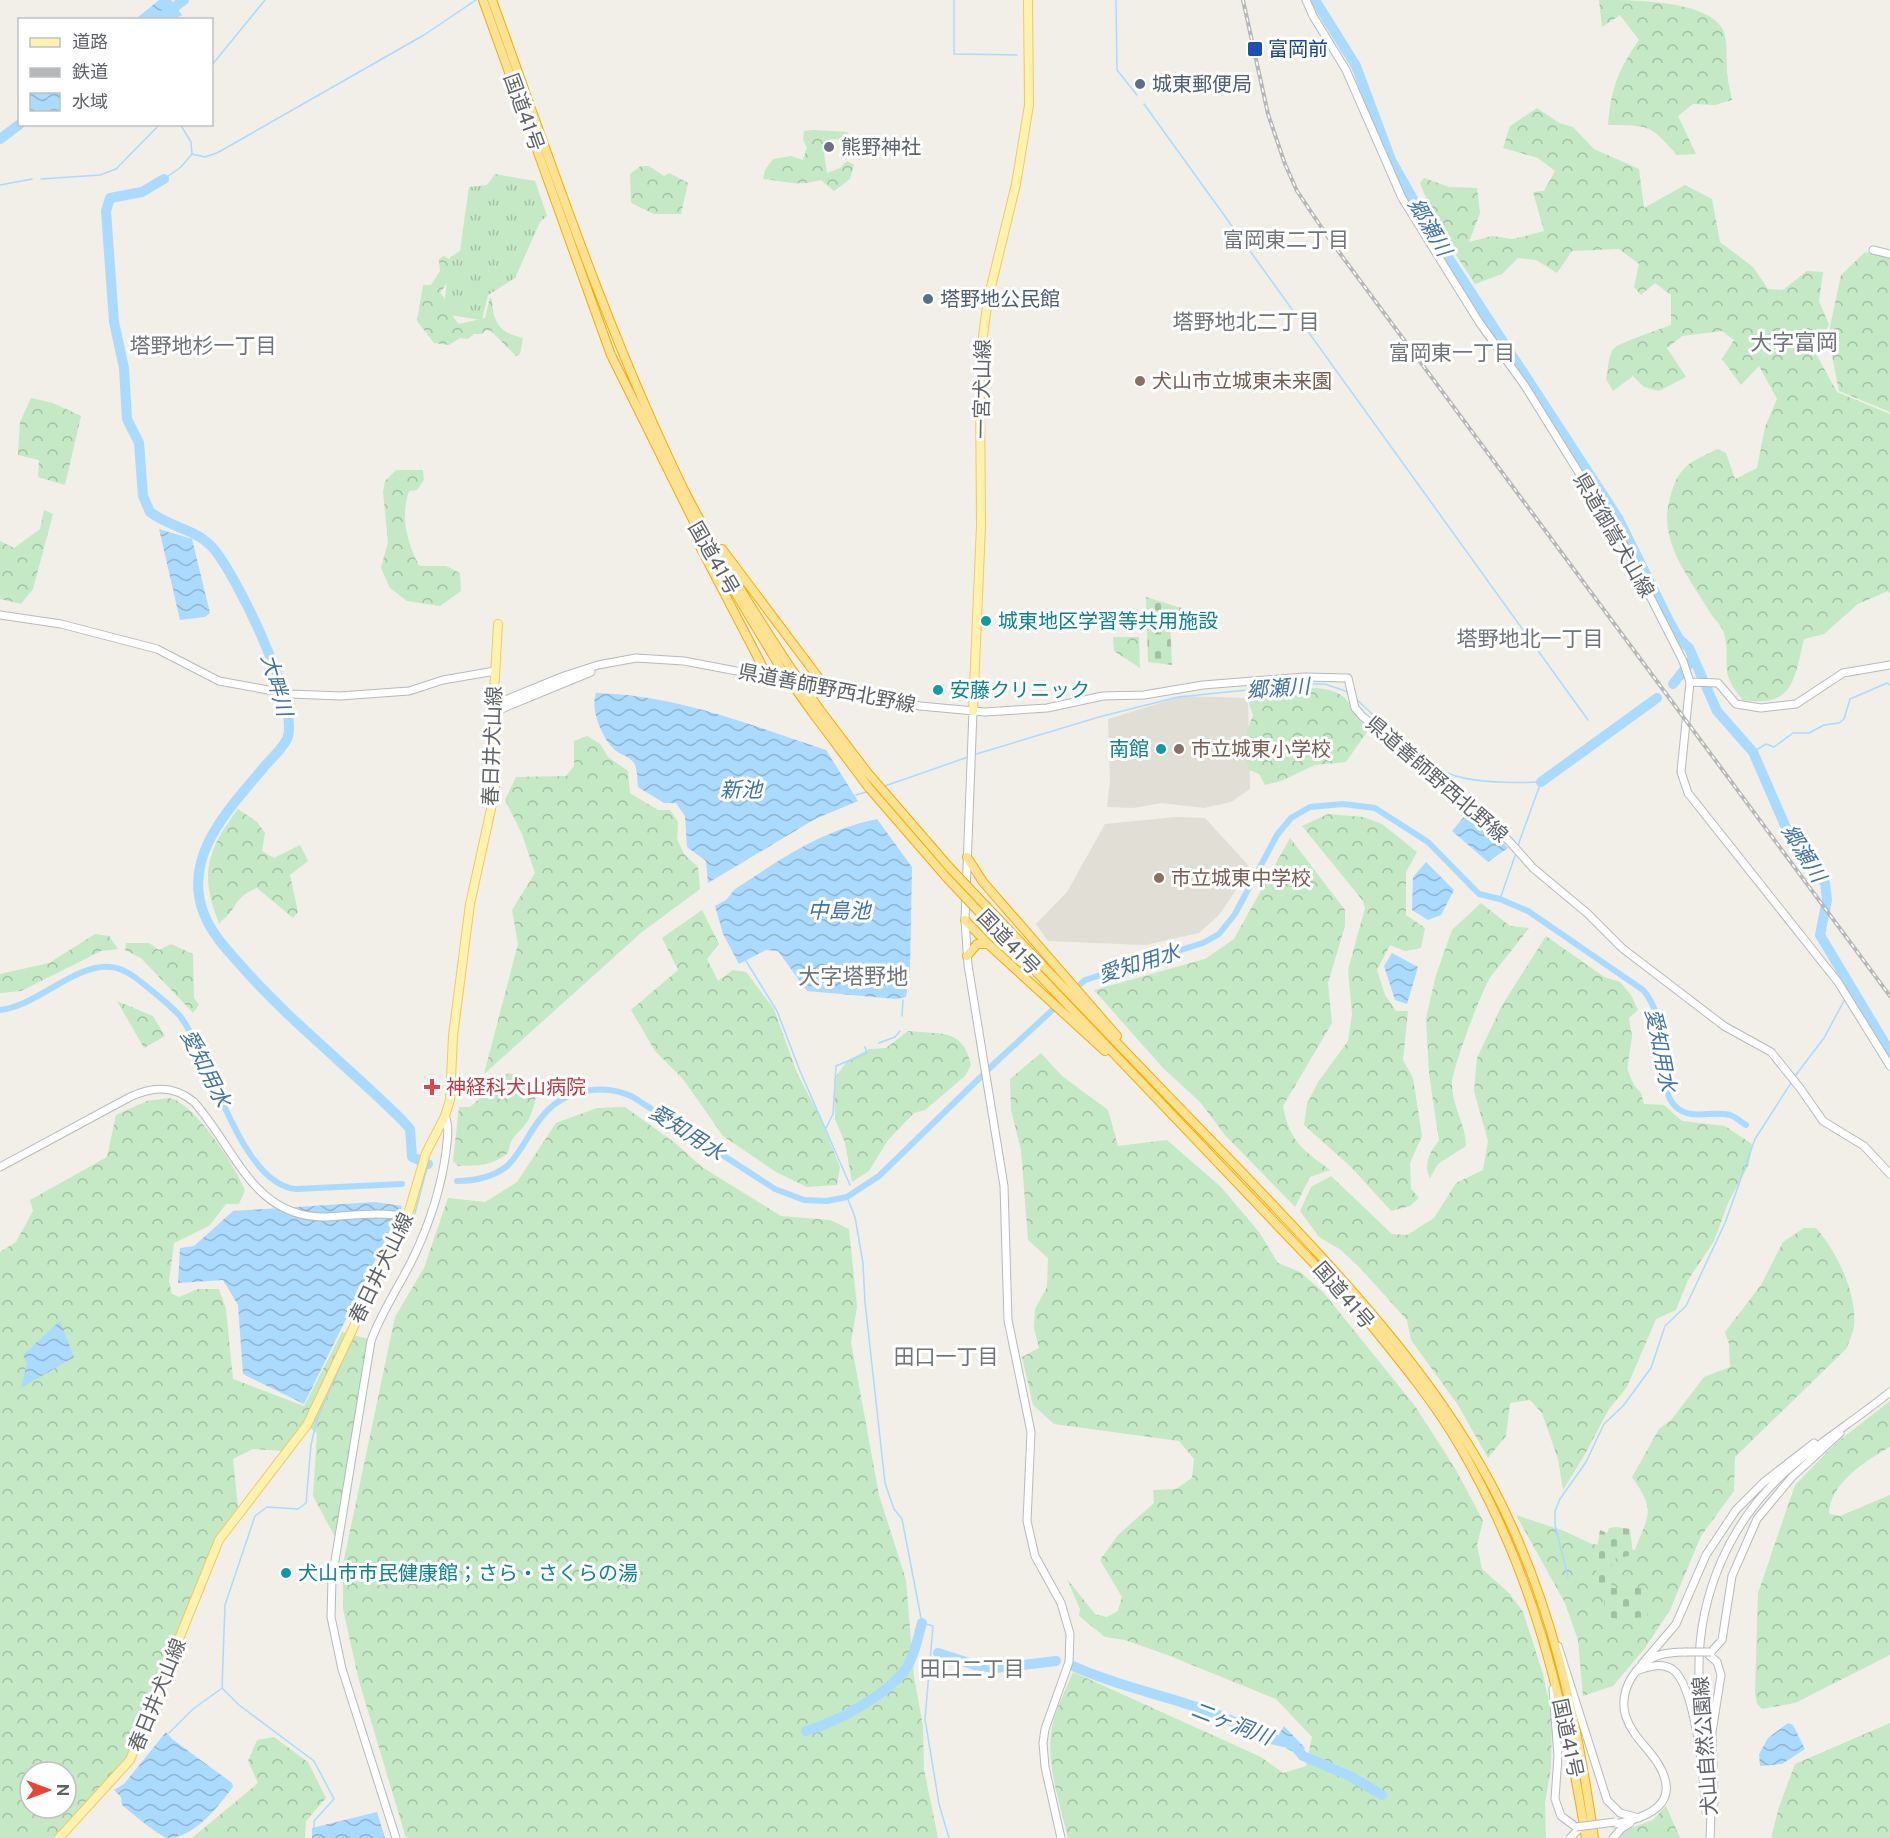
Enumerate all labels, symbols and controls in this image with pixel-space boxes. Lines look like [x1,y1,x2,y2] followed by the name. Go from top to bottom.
[18,18,213,126] legend
[72,31,108,52] text: 道路
[1268,37,1328,61] place label: 富岡前
[1246,40,1264,58] marker: 富岡前
[72,61,108,82] text: 鉄道
[499,70,549,154] street label: 国道41号
[1152,72,1252,96] place label: 城東郵便局
[1133,77,1147,91] marker: 城東郵便局
[72,91,108,112] text: 水域
[841,135,921,159] place label: 熊野神社
[822,140,836,154] marker: 熊野神社
[1403,194,1458,262] water label: 郷瀬川
[1223,227,1349,252] district label: 富岡東二丁目
[940,287,1060,311] place label: 塔野地公民館
[921,292,935,306] marker: 塔野地公民館
[1173,309,1320,334] district label: 塔野地北二丁目
[1750,329,1838,355] district label: 大字富岡
[130,333,277,358] district label: 塔野地杉一丁目
[969,339,995,439] street label: 一宮犬山線
[1389,340,1515,365] district label: 富岡東一丁目
[1152,369,1332,393] place label: 犬山市立城東未来園
[1133,374,1147,388] marker: 犬山市立城東未来園
[1569,468,1659,602] street label: 県道御嵩犬山線
[683,517,745,599] street label: 国道41号
[998,609,1218,633] place label: 城東地区学習等共用施設
[979,614,993,628] marker: 城東地区学習等共用施設
[1457,626,1604,651] district label: 塔野地北一丁目
[256,651,298,721] water label: 大畔川
[736,659,918,717] street label: 県道善師野西北野線
[1246,673,1312,703] water label: 郷瀬川
[950,678,1090,702] place label: 安藤クリニック
[931,683,945,697] marker: 安藤クリニック
[478,686,506,806] street label: 春日井犬山線
[1361,711,1513,847] street label: 県道善師野西北野線
[1109,737,1149,761] place label: 南館
[1191,737,1331,761] place label: 市立城東小学校
[1154,742,1168,756] marker: 南館
[1172,742,1186,756] marker: 市立城東小学校
[720,777,764,802] water label: 新池
[1777,820,1832,888] water label: 郷瀬川
[1171,866,1311,890] place label: 市立城東中学校
[1152,871,1166,885] marker: 市立城東中学校
[808,898,872,923] water label: 中島池
[972,905,1046,979] street label: 国道41号
[1095,938,1185,987] water label: 愛知用水
[798,963,908,989] district label: 大字塔野地
[1641,1006,1682,1096] water label: 愛知用水
[176,1025,237,1113] water label: 愛知用水
[446,1075,586,1099] place label: 神経科犬山病院
[423,1078,441,1096] marker: 神経科犬山病院
[645,1099,731,1166] water label: 愛知用水
[344,1209,418,1327] street label: 春日井犬山線
[1308,1257,1380,1333] street label: 国道41号
[894,1344,999,1369] district label: 田口一丁目
[298,1561,638,1585] place label: 犬山市市民健康館；さら・さくらの湯
[279,1566,293,1580] marker: 犬山市市民健康館；さら・さくらの湯
[123,1635,191,1755] street label: 春日井犬山線
[920,1656,1025,1681] district label: 田口二丁目
[1688,1675,1722,1817] street label: 犬山自然公園線
[1188,1696,1278,1750] water label: 二ヶ洞川
[1548,1696,1588,1780] street label: 国道41号
[18,1760,78,1820] north arrow
[53,1784,72,1796] text: N

